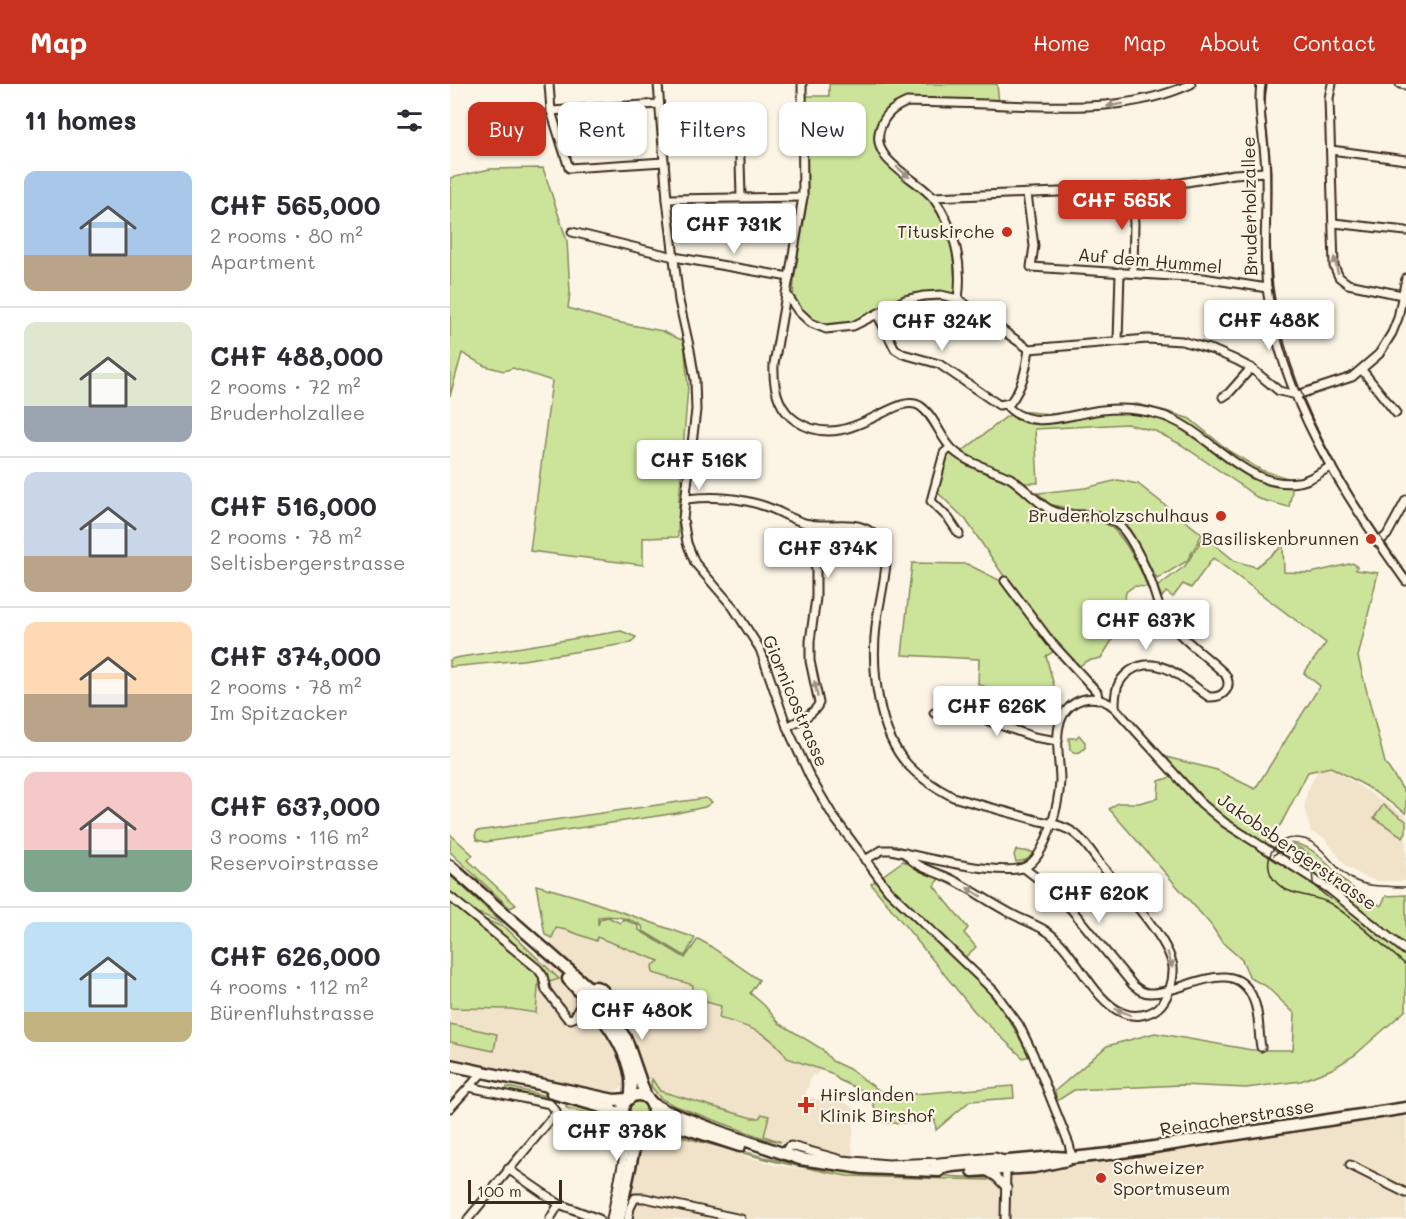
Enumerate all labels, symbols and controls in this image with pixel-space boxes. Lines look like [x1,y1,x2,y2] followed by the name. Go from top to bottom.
[30,24,87,60] text: Map
[1033,29,1090,56] text: Home
[1123,29,1166,56] text: Map
[1199,29,1260,56] text: About
[1293,29,1376,56] text: Contact
[1105,100,1124,109] one-way arrow
[468,102,546,156] chip: Buy
[558,102,647,156] chip: Rent
[659,102,767,156] chip: Filters
[779,102,866,156] chip: New
[24,103,137,137] text: 11 homes
[393,104,426,137] icon: filters
[1236,136,1262,276] street label: Bruderholzallee
[895,165,910,178] one-way arrow
[1060,180,1184,231] pin: CHF 565K
[1072,186,1172,212] text: CHF 565K
[210,188,380,222] text: CHF 565,000
[72,195,144,267] icon: home
[672,204,796,255] pin: CHF 731K
[686,210,782,236] text: CHF 731K
[897,219,995,243] place label: Tituskirche
[210,222,363,248] text: 2 rooms · 80 m²
[1000,225,1014,239] marker: Tituskirche
[1077,242,1223,278] street label: Auf dem Hummel
[210,248,316,274] text: Apartment
[1331,255,1340,274] one-way arrow
[1207,300,1331,351] pin: CHF 488K
[880,301,1004,352] pin: CHF 324K
[1218,306,1320,332] text: CHF 488K
[892,307,992,333] text: CHF 324K
[210,339,383,373] text: CHF 488,000
[72,346,144,418] icon: home
[210,373,361,399] text: 2 rooms · 72 m²
[210,399,365,425] text: Bruderholzallee
[637,440,761,491] pin: CHF 516K
[651,446,747,472] text: CHF 516K
[210,489,377,523] text: CHF 516,000
[72,496,144,568] icon: home
[1028,503,1209,527] place label: Bruderholzschulhaus
[1214,509,1228,523] marker: Bruderholzschulhaus
[210,523,362,549] text: 2 rooms · 78 m²
[1202,526,1359,550] place label: Basiliskenbrunnen
[766,528,890,579] pin: CHF 374K
[1364,532,1378,546] marker: Basiliskenbrunnen
[778,534,878,560] text: CHF 374K
[210,549,405,575] text: Seltisbergerstrasse
[1084,600,1208,651] pin: CHF 637K
[1096,606,1196,632] text: CHF 637K
[757,631,834,770] street label: Giornicostrasse
[210,639,381,673] text: CHF 374,000
[72,646,144,718] icon: home
[210,673,362,699] text: 2 rooms · 78 m²
[811,679,820,698] one-way arrow
[935,686,1059,737] pin: CHF 626K
[947,692,1047,718] text: CHF 626K
[210,699,348,725] text: Im Spitzacker
[1213,787,1382,915] street label: Jakobsbergerstrasse
[210,789,380,823] text: CHF 637,000
[72,796,144,868] icon: home
[210,823,369,849] text: 3 rooms · 116 m²
[210,849,379,875] text: Reservoirstrasse
[1037,873,1161,924] pin: CHF 620K
[1049,879,1149,905] text: CHF 620K
[966,887,982,898] one-way arrow
[210,939,380,973] text: CHF 626,000
[72,946,144,1018] icon: home
[1166,951,1175,969] one-way arrow
[210,973,368,999] text: 4 rooms · 112 m²
[580,990,704,1041] pin: CHF 480K
[591,996,693,1022] text: CHF 480K
[210,999,375,1025] text: Bürenfluhstrasse
[1114,1006,1132,1016] one-way arrow
[820,1082,935,1127] place label: Hirslanden Klinik Birshof
[1158,1093,1316,1141] street label: Reinacherstrasse
[797,1096,815,1114] marker: Hirslanden Klinik Birshof
[555,1111,679,1162] pin: CHF 378K
[567,1117,667,1143] text: CHF 378K
[1113,1155,1230,1200] place label: Schweizer Sportmuseum
[1094,1171,1108,1185] marker: Schweizer Sportmuseum
[468,1177,562,1204] scale bar
[477,1180,522,1201] text: 100 m

